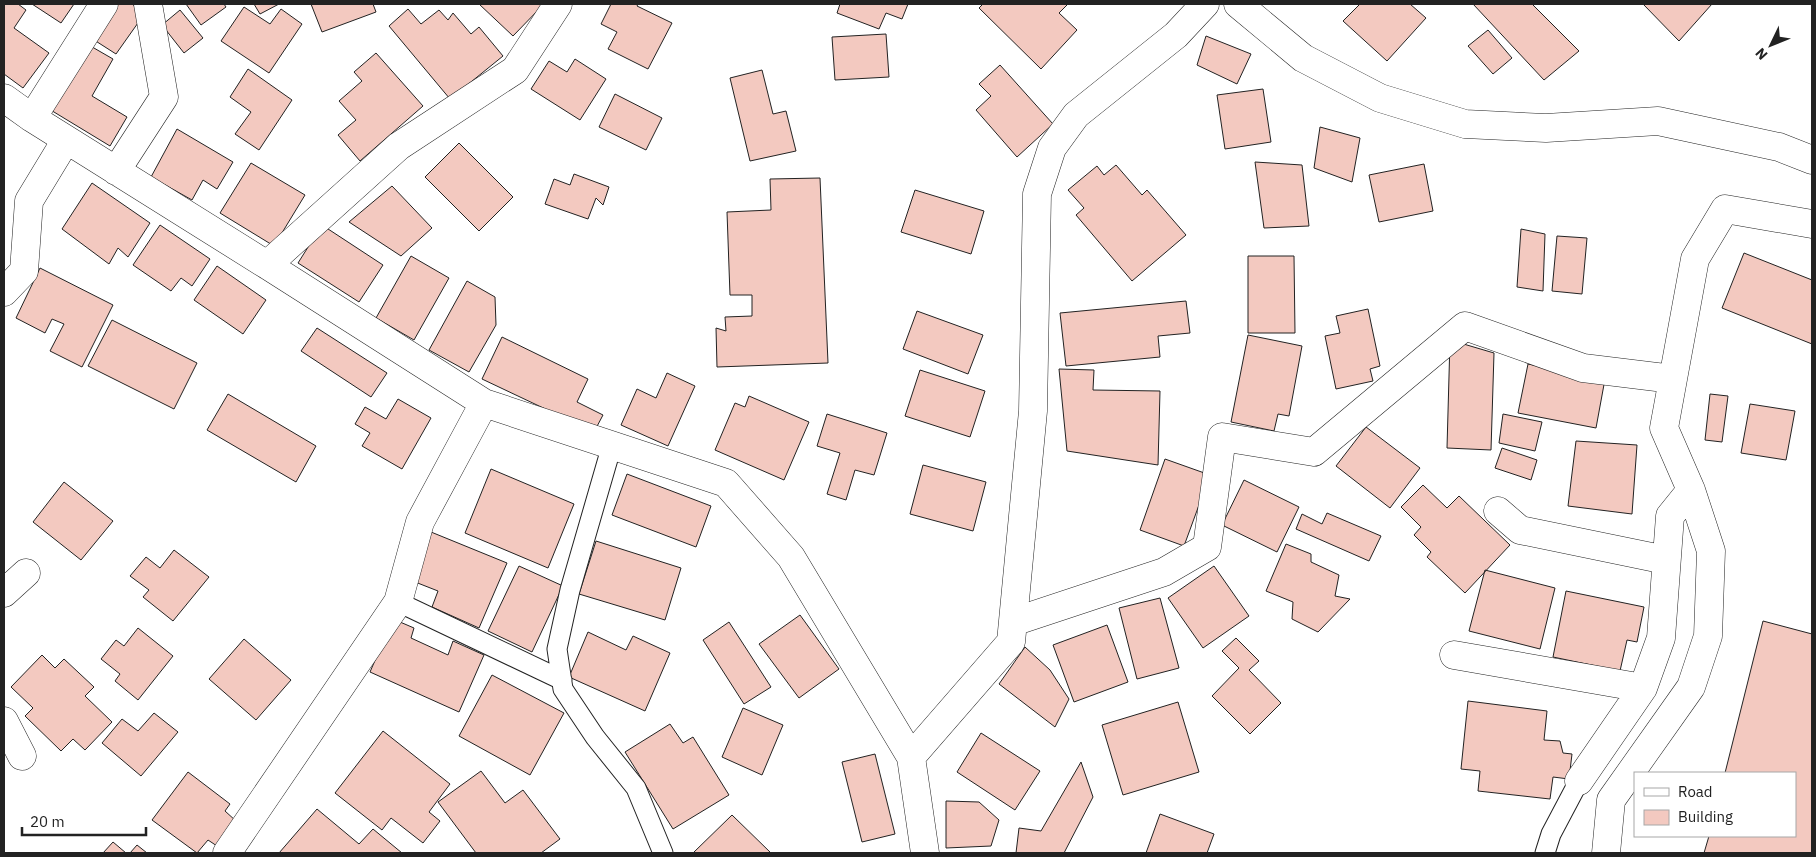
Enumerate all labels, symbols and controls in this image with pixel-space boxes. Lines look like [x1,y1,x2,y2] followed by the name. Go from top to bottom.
[1746,20,1796,70] north arrow
[1751,44,1772,64] text: N
[1634,772,1796,837] legend
[1678,782,1713,801] text: Road
[22,804,146,836] scale bar
[1678,807,1733,826] text: Building
[30,812,65,831] text: 20 m

